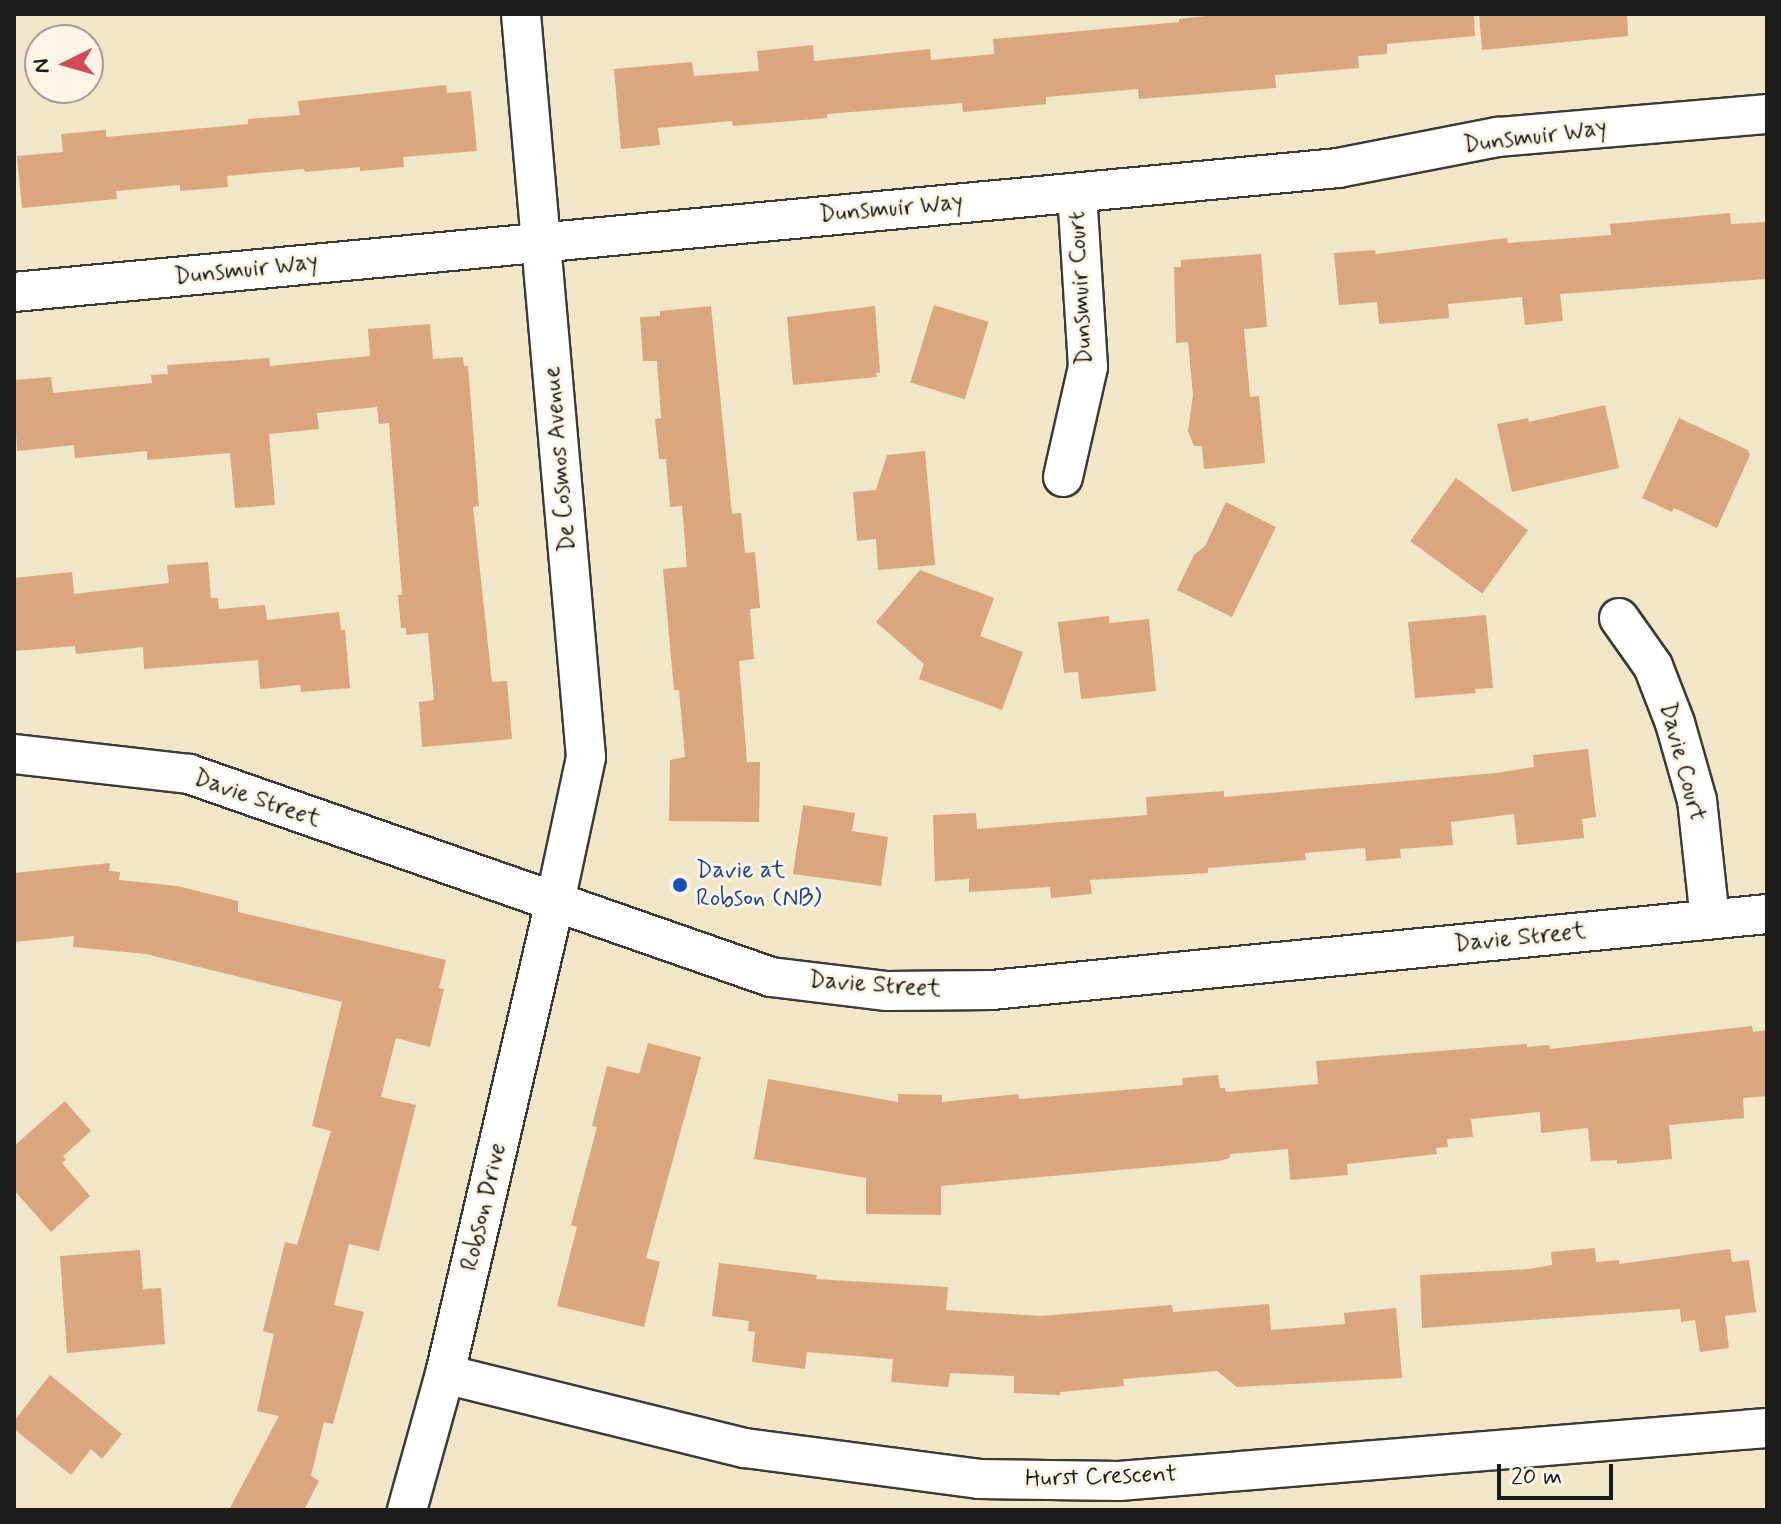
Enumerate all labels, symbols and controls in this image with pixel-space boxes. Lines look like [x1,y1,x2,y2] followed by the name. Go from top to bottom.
[24,24,104,104] north arrow
[27,57,57,74] text: N
[1460,114,1610,160] street label: Dunsmuir Way
[816,188,966,230] street label: Dunsmuir Way
[1062,208,1100,368] street label: Dunsmuir Court
[171,248,321,292] street label: Dunsmuir Way
[537,358,583,560] street label: De Cosmos Avenue
[1652,700,1712,824] street label: Davie Court
[190,764,324,834] street label: Davie Street
[696,857,821,913] place label: Davie at Robson (NB)
[671,876,689,894] marker: Davie at Robson (NB)
[1453,917,1587,959] street label: Davie Street
[808,966,942,1004] street label: Davie Street
[456,1141,512,1273] street label: Robson Drive
[1501,1448,1617,1498] scale bar
[1024,1460,1178,1494] street label: Hurst Crescent
[1511,1462,1562,1493] text: 20 m

